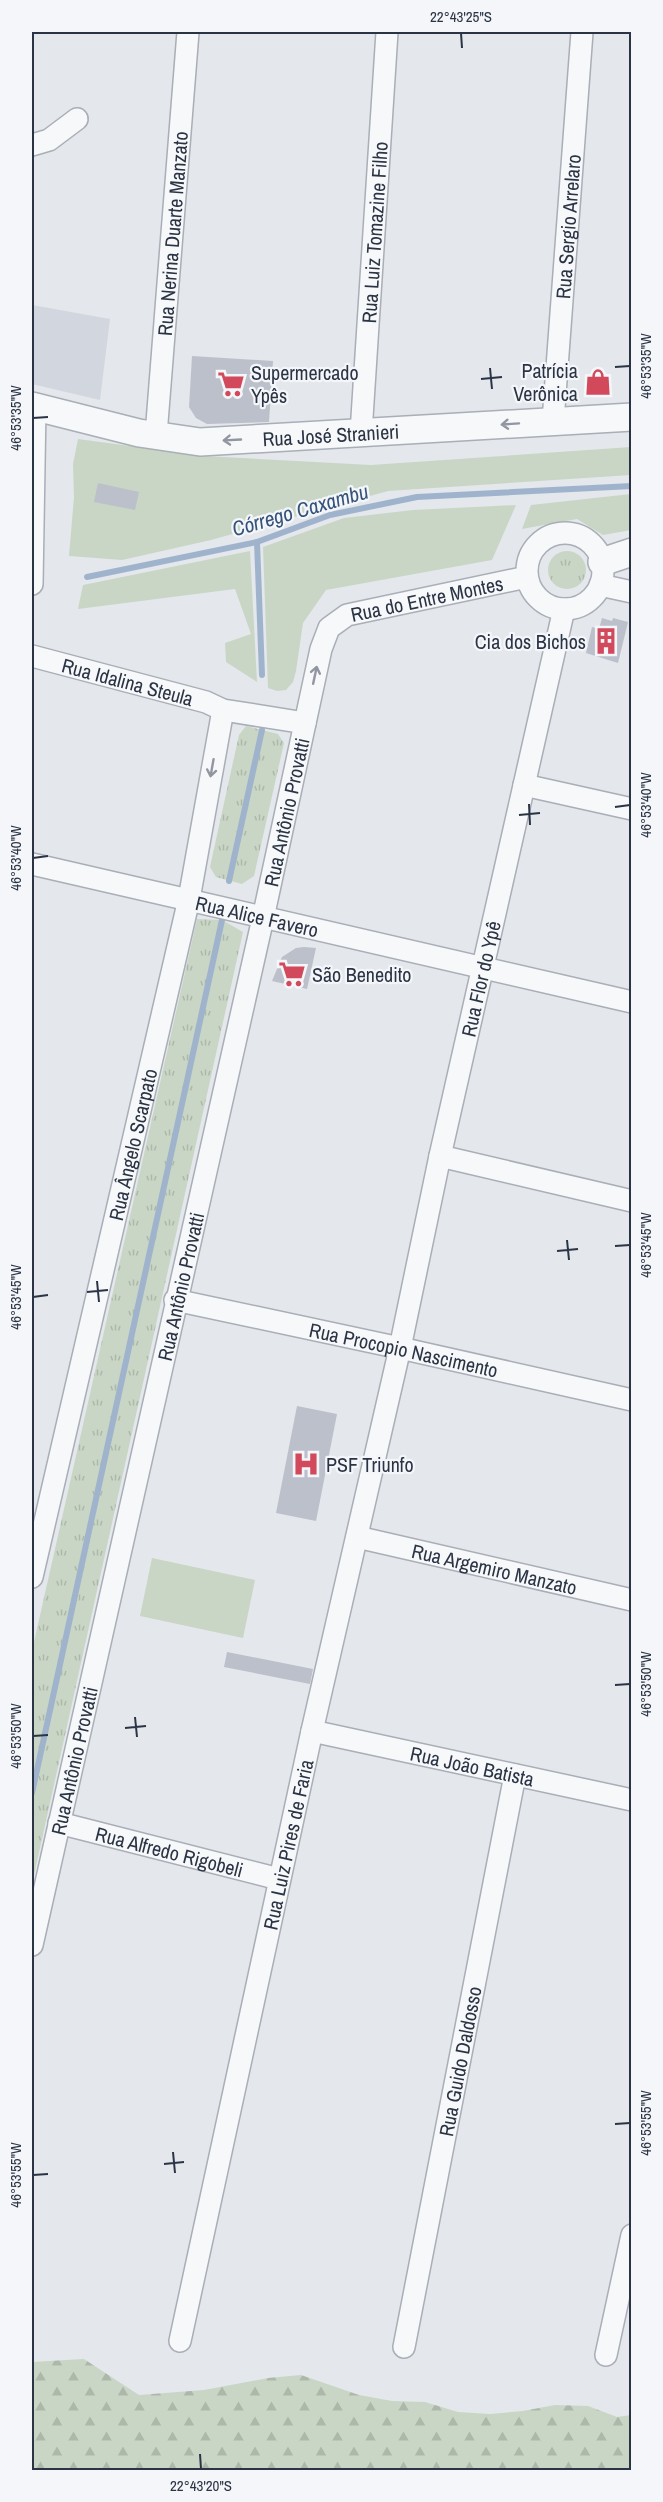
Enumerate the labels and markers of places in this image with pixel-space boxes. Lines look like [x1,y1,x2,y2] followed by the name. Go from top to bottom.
[513,357,578,407] place label: Patrícia Verônica
[251,359,359,409] place label: Supermercado Ypês
[583,367,613,397] shop icon: Patrícia Verônica
[216,369,246,399] supermarket icon: Supermercado Ypês
[591,626,621,656] building icon: Cia dos Bichos
[475,628,586,655] place label: Cia dos Bichos
[277,959,307,989] supermarket icon: São Benedito
[312,961,411,988] place label: São Benedito
[291,1449,321,1479] hospital icon: PSF Triunfo
[326,1451,414,1478] place label: PSF Triunfo

